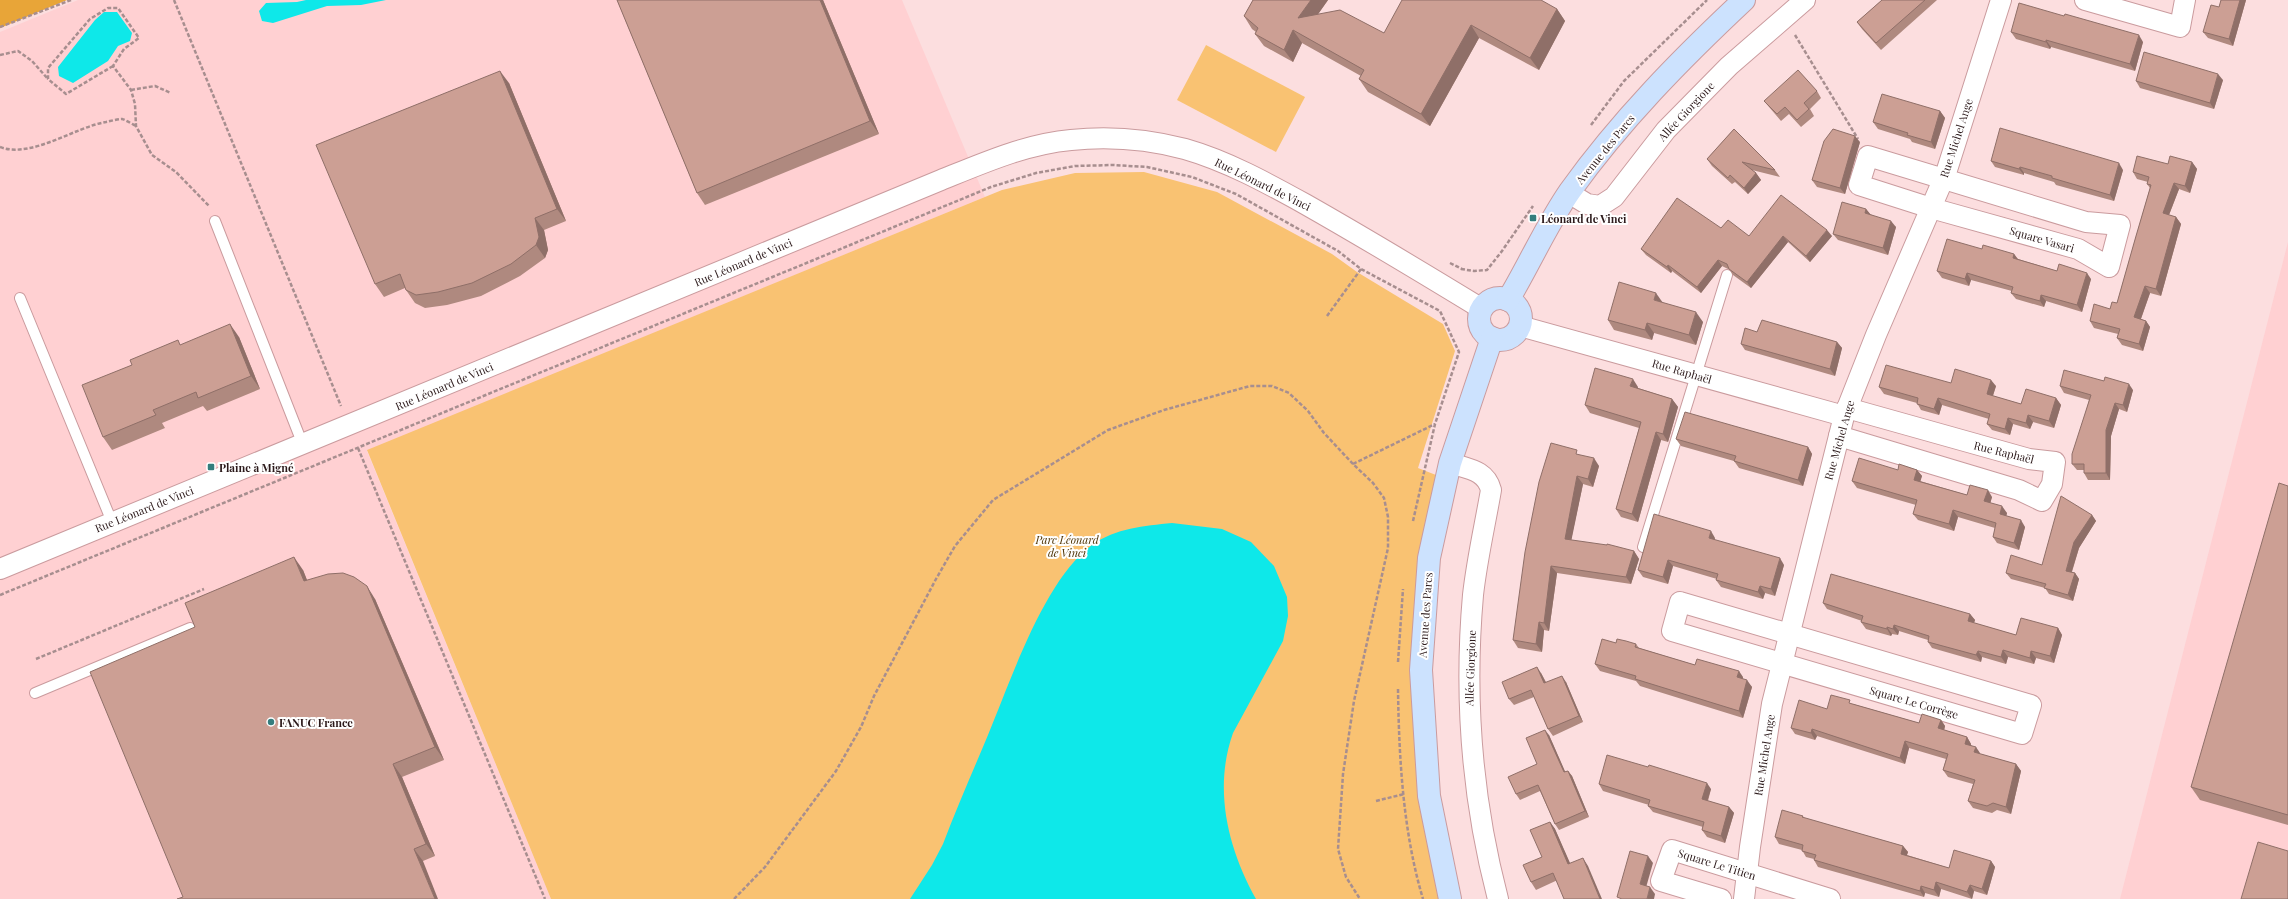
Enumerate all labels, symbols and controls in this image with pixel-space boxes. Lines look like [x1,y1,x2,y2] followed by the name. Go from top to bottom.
[1654,78,1718,145] street label: Allée Giorgione
[1936,96,1976,179] street label: Rue Michel Ange
[1572,111,1638,188] street label: Avenue des Parcs
[1213,154,1313,214] street label: Rue Léonard de Vinci
[1541,211,1627,226] place label: Léonard de Vinci
[1528,213,1538,223] marker: Léonard de Vinci
[2008,223,2076,255] street label: Square Vasari
[692,235,794,289] street label: Rue Léonard de Vinci
[1650,355,1714,387] street label: Rue Raphaël
[393,359,495,413] street label: Rue Léonard de Vinci
[1820,398,1858,482] street label: Rue Michel Ange
[1972,437,2036,467] street label: Rue Raphaël
[219,460,294,475] place label: Plaine à Migné
[206,462,216,472] marker: Plaine à Migné
[92,482,196,536] street label: Rue Léonard de Vinci
[1034,532,1100,560] park label: Parc Léonard de Vinci
[1414,572,1435,659] street label: Avenue des Parcs
[1461,629,1479,707] street label: Allée Giorgione
[1868,682,1961,722] street label: Square Le Corrège
[1750,713,1778,797] street label: Rue Michel Ange
[279,715,353,730] place label: FANUC France
[266,717,276,727] marker: FANUC France
[1676,845,1758,883] street label: Square Le Titien

